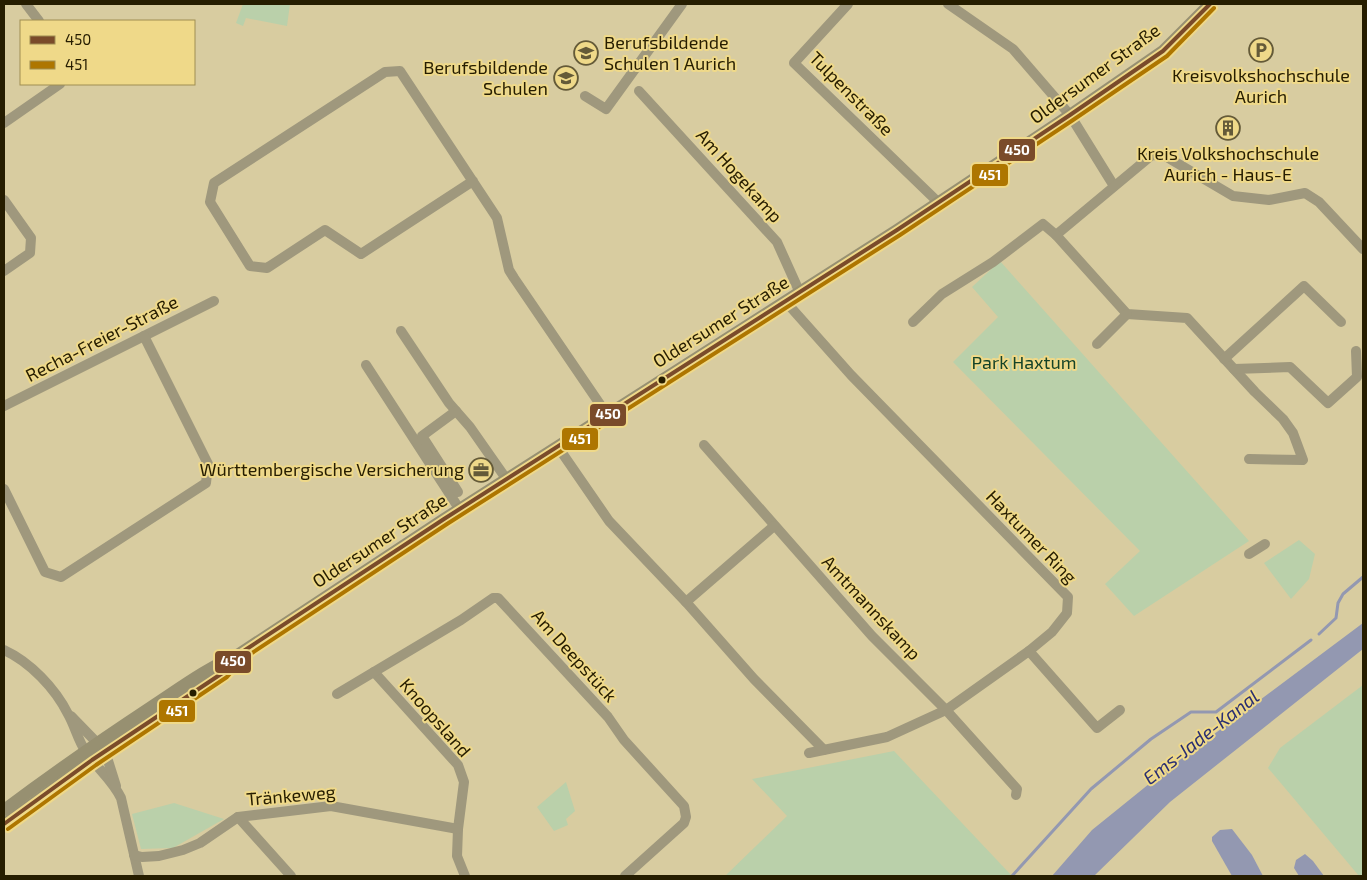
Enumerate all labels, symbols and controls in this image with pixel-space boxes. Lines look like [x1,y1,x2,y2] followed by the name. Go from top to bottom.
[1025,18,1164,128] street label: Oldersumer Straße
[20,20,195,85] legend
[65,30,91,48] text: 450
[604,31,736,74] place label: Berufsbildende Schulen 1 Aurich
[1248,37,1274,63] parking icon: Kreisvolkshochschule Aurich
[573,40,599,66] school or university icon: Berufsbildende Schulen 1 Aurich
[805,47,898,140] street label: Tulpenstraße
[65,55,88,73] text: 451
[423,56,548,99] place label: Berufsbildende Schulen
[1172,64,1350,107] place label: Kreisvolkshochschule Aurich
[553,65,579,91] school or university icon: Berufsbildende Schulen
[1215,115,1241,141] building icon: Kreis Volkshochschule Aurich - Haus-E
[692,124,787,227] street label: Am Hogekamp
[998,138,1036,162] line badge: 450
[1004,141,1030,158] text: 450
[1137,142,1319,185] place label: Kreis Volkshochschule Aurich - Haus-E
[971,163,1009,187] line badge: 451
[979,166,1001,183] text: 451
[648,270,792,372] street label: Oldersumer Straße
[22,290,181,386] street label: Recha-Freier-Straße
[972,351,1076,373] park label: Park Haxtum
[657,375,667,385] unlabelled marker
[589,403,627,427] line badge: 450
[595,405,621,422] text: 450
[561,427,599,451] line badge: 451
[569,430,591,447] text: 451
[468,457,494,483] office icon: Württembergische Versicherung
[200,458,464,480] place label: Württembergische Versicherung
[982,485,1082,587] street label: Haxtumer Ring
[308,488,451,592] street label: Oldersumer Straße
[818,551,926,664] street label: Amtmannskamp
[527,605,622,706] street label: Am Deepstück
[214,650,252,674] line badge: 450
[220,652,246,669] text: 450
[396,673,476,761] street label: Knoopsland
[1138,684,1263,789] water label: Ems-Jade-Kanal
[188,688,198,698] unlabelled marker
[158,699,196,723] line badge: 451
[166,702,188,719] text: 451
[245,780,336,810] street label: Tränkeweg

